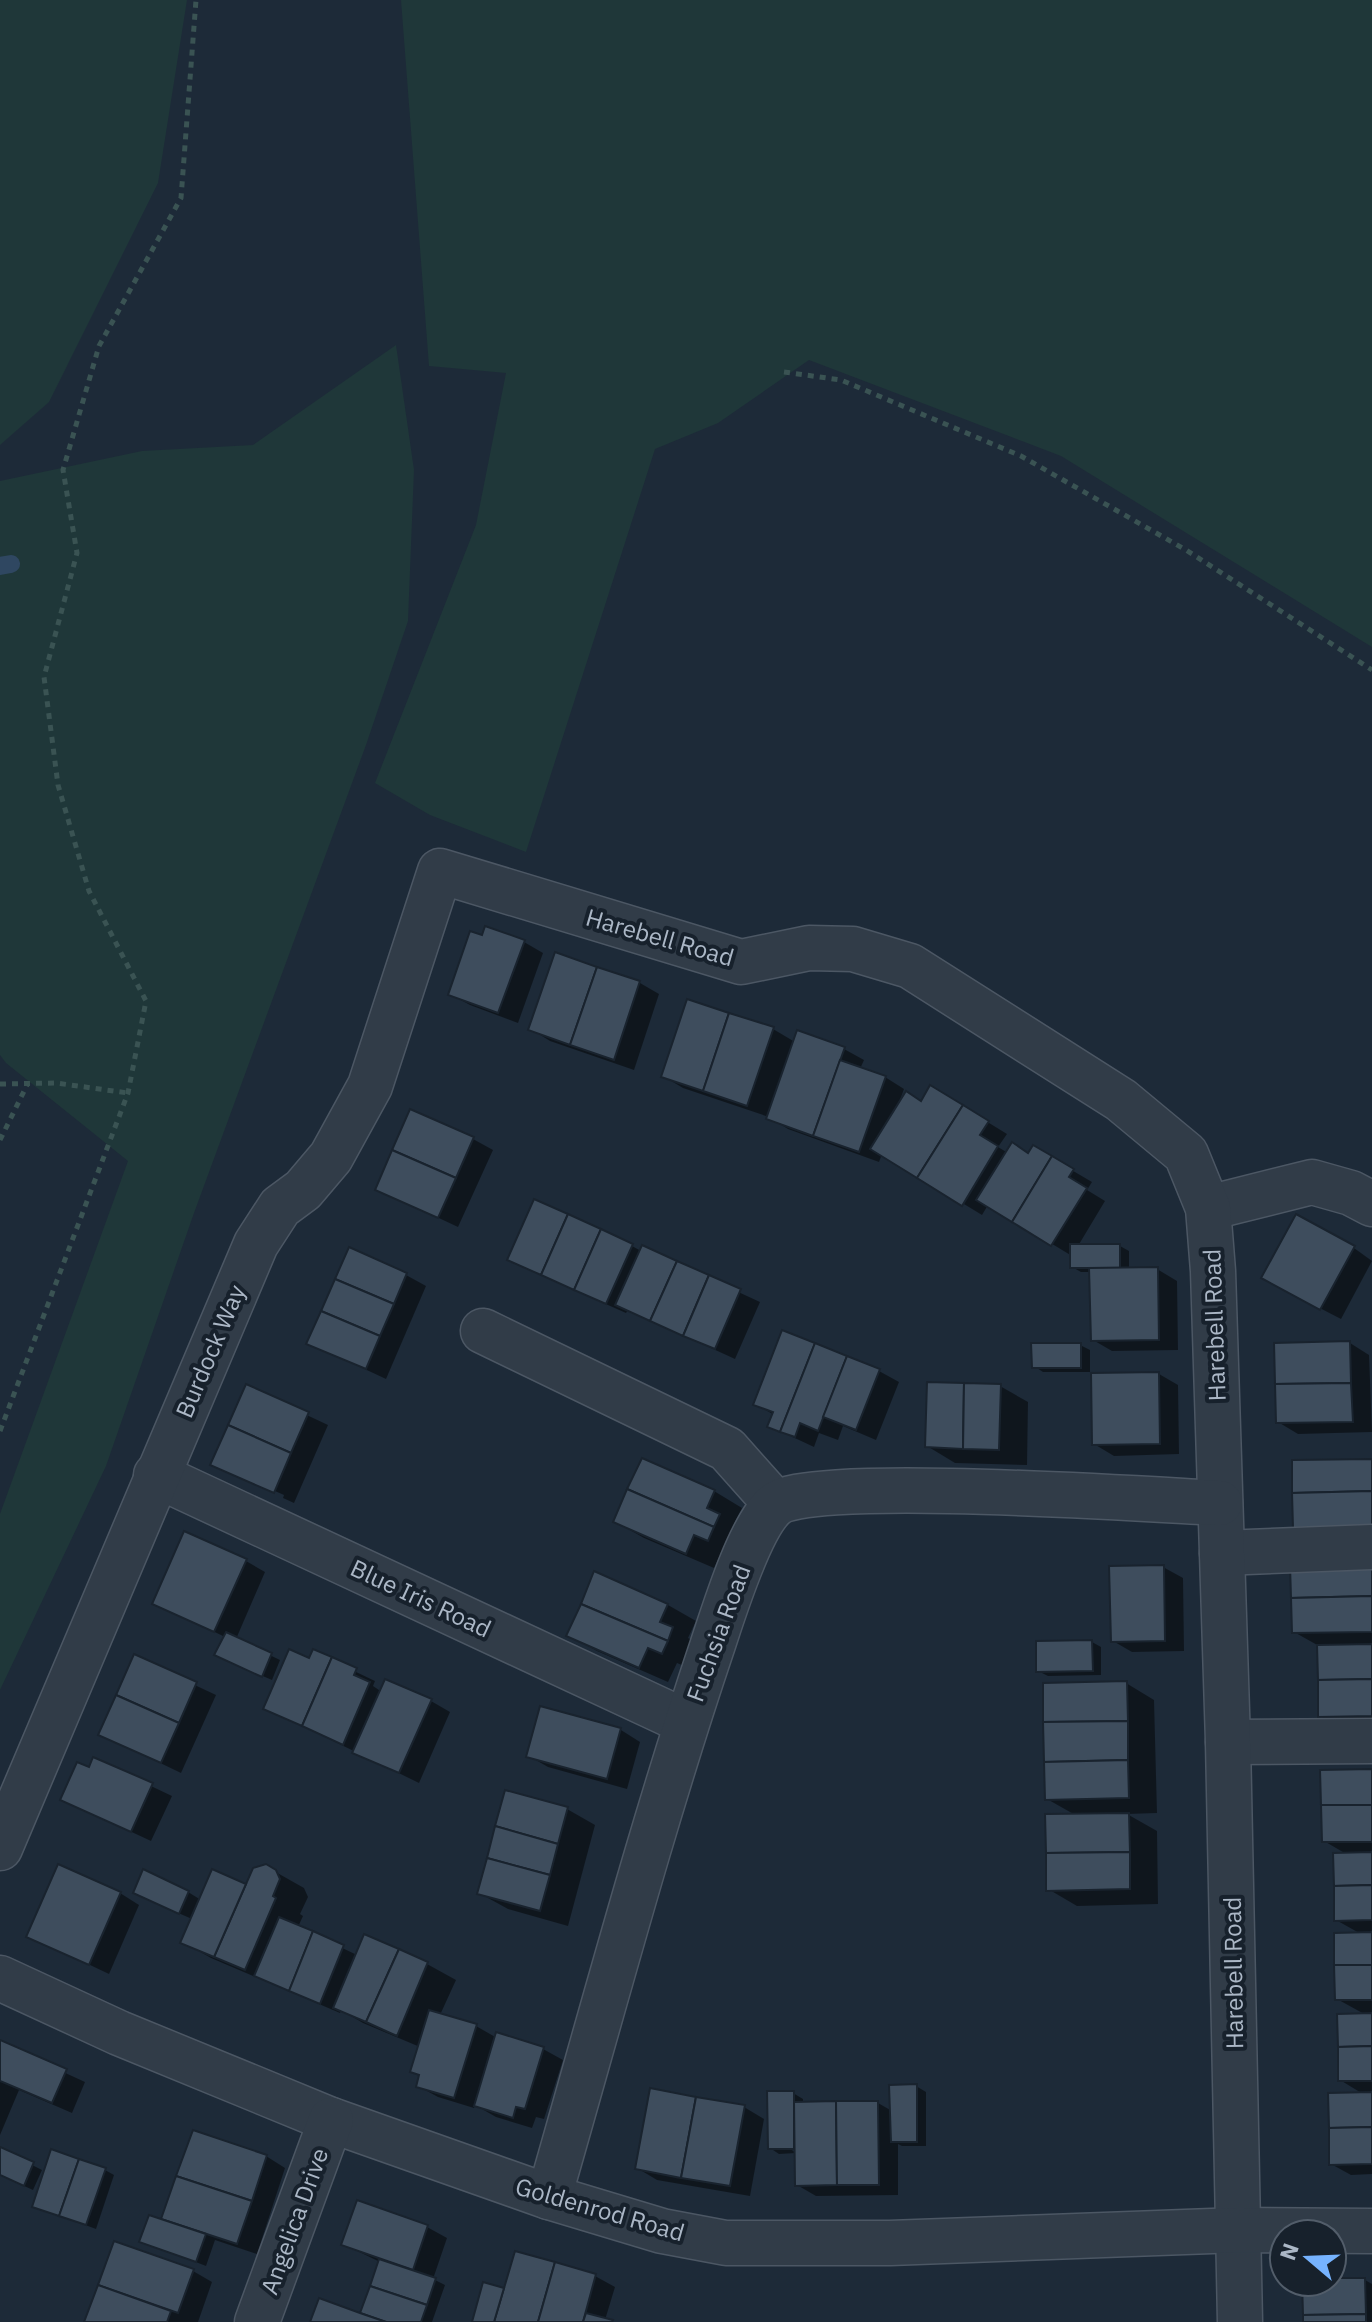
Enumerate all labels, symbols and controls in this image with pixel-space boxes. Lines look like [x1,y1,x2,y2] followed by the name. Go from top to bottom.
[582,901,738,973] street label: Harebell Road
[1195,1248,1233,1402] street label: Harebell Road
[168,1280,252,1422] street label: Burdock Way
[346,1551,496,1645] street label: Blue Iris Road
[678,1560,758,1706] street label: Fuchsia Road
[1216,1896,1250,2050] street label: Harebell Road
[253,2143,335,2299] street label: Angelica Drive
[512,2170,688,2248] street label: Goldenrod Road
[1268,2218,1348,2298] north arrow
[1272,2239,1305,2264] text: N

